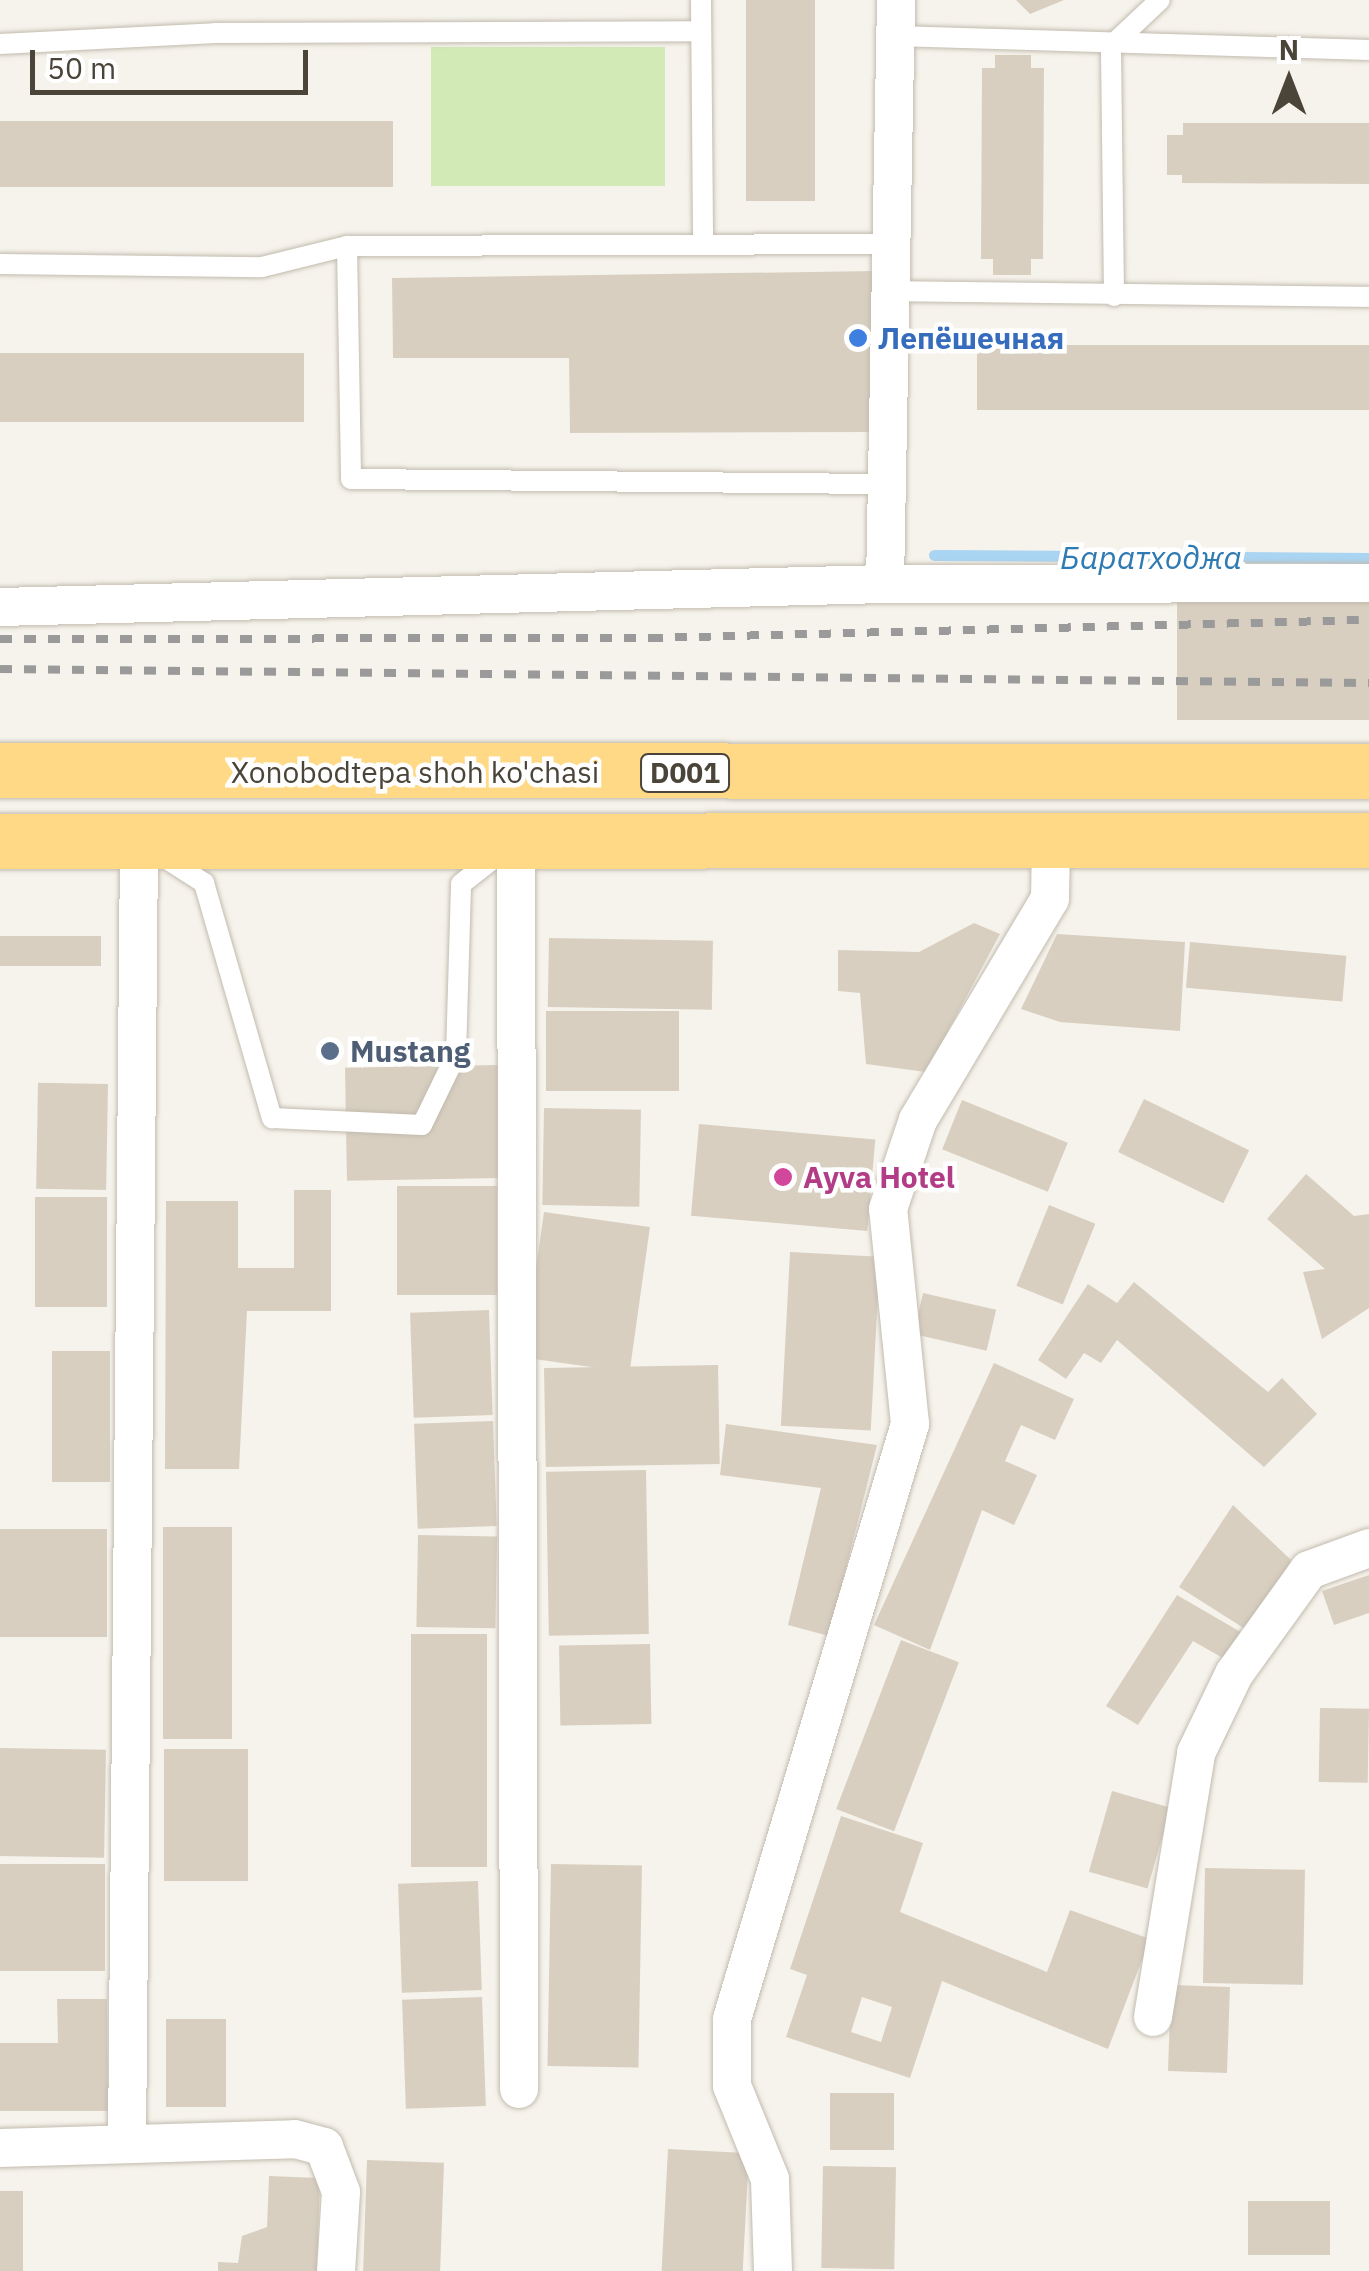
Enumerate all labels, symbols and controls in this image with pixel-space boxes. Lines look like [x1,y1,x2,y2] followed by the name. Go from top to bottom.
[35,30,312,92] scale bar
[1239,30,1339,130] north arrow
[1279,31,1299,68] text: N
[47,48,116,87] text: 50 m
[878,320,1064,356] place label: Лепёшечная
[847,327,869,349] marker: Лепёшечная
[1060,538,1242,576] water label: Баратходжа
[640,750,730,796] road number: D001
[231,754,599,790] street label: Xonobodtepa shoh ko'chasi
[350,1033,470,1069] place label: Mustang
[319,1040,341,1062] marker: Mustang
[803,1159,955,1195] place label: Ayva Hotel
[772,1166,794,1188] marker: Ayva Hotel

